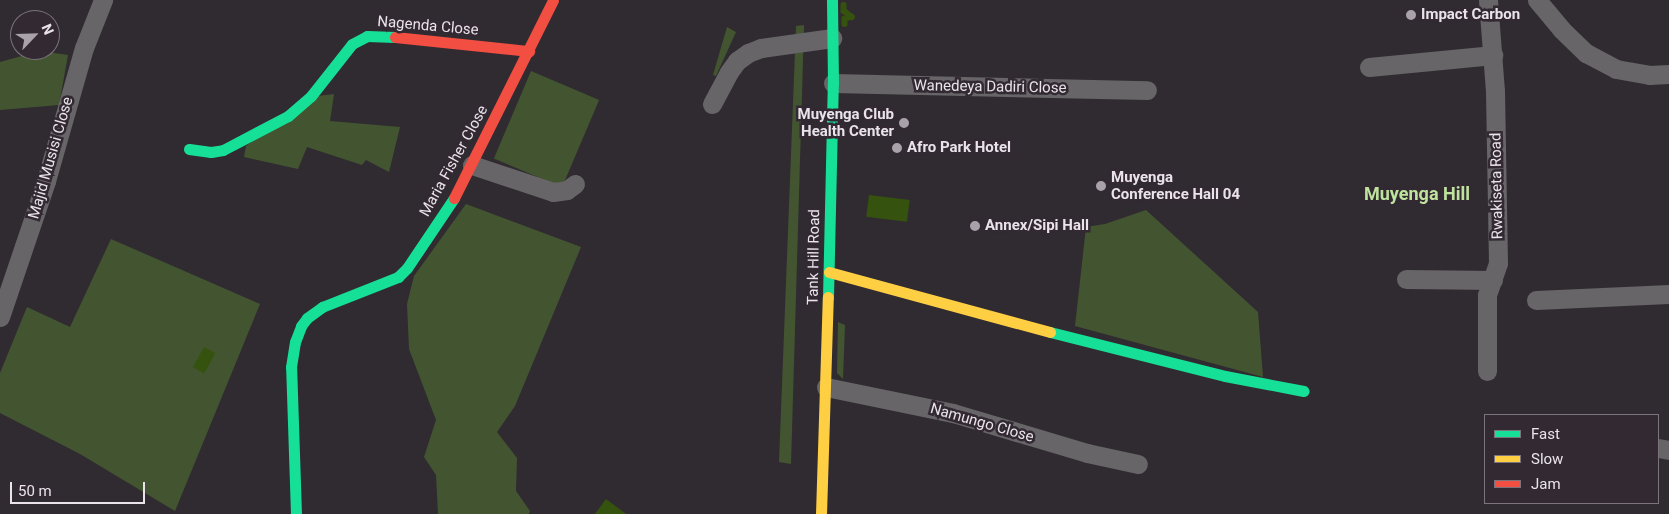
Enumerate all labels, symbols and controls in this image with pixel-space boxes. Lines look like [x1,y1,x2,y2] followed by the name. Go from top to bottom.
[1421,6,1520,24] place label: Impact Carbon
[1405,9,1417,21] marker: Impact Carbon
[10,10,60,60] north arrow
[377,13,479,39] street label: Nagenda Close
[38,22,57,37] text: N
[913,77,1067,97] street label: Wanedeya Dadiri Close
[25,95,77,221] street label: Majid Musisi Close
[416,102,492,220] street label: Maria Fisher Close
[798,105,894,140] place label: Muyenga Club Health Center
[898,117,910,129] marker: Muyenga Club Health Center
[1487,132,1507,240] street label: Rwakiseta Road
[907,139,1011,157] place label: Afro Park Hotel
[891,142,903,154] marker: Afro Park Hotel
[1111,168,1240,203] place label: Muyenga Conference Hall 04
[1095,180,1107,192] marker: Muyenga Conference Hall 04
[1364,183,1470,205] district label: Muyenga Hill
[804,209,824,305] street label: Tank Hill Road
[985,217,1089,235] place label: Annex/Sipi Hall
[969,220,981,232] marker: Annex/Sipi Hall
[928,400,1036,446] street label: Namungo Close
[1484,414,1659,504] legend
[1531,425,1560,443] text: Fast
[1531,450,1563,468] text: Slow
[12,472,148,504] scale bar
[1531,475,1561,493] text: Jam
[18,482,52,500] text: 50 m

